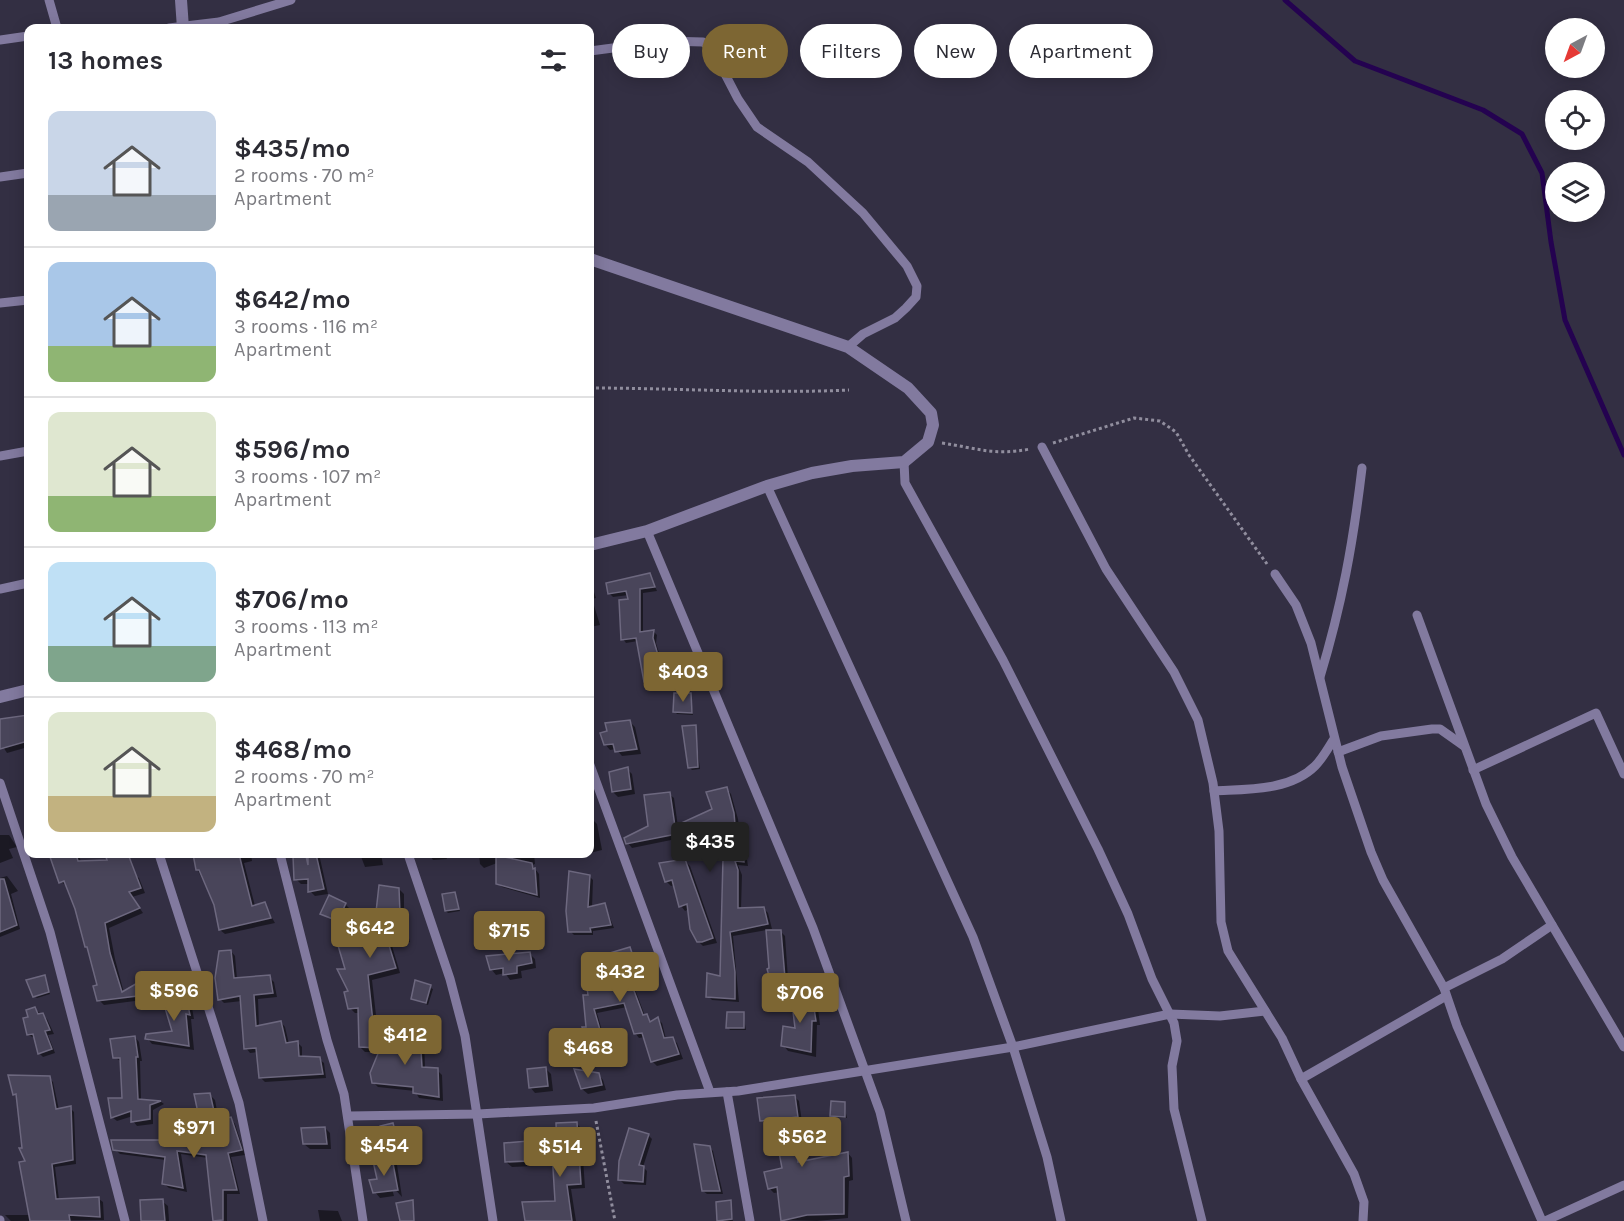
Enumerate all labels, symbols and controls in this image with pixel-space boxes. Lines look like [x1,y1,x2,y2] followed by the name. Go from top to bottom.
[1545,18,1605,78] north arrow
[1545,18,1605,222] map controls
[612,24,690,78] chip: Buy
[702,24,788,78] chip: Rent
[800,24,902,78] chip: Filters
[914,24,997,78] chip: New
[1009,24,1153,78] chip: Apartment
[537,44,570,77] icon: filters
[48,45,163,76] text: 13 homes
[1545,90,1605,150] button: locate
[234,133,350,164] text: $435/mo
[96,135,168,207] icon: home
[1545,162,1605,222] button: layers
[234,164,374,187] text: 2 rooms · 70 m²
[234,187,332,210] text: Apartment
[234,284,351,315] text: $642/mo
[96,286,168,358] icon: home
[234,315,378,338] text: 3 rooms · 116 m²
[234,338,332,361] text: Apartment
[234,434,350,465] text: $596/mo
[96,436,168,508] icon: home
[234,465,381,488] text: 3 rooms · 107 m²
[234,488,332,511] text: Apartment
[234,584,349,615] text: $706/mo
[96,586,168,658] icon: home
[234,615,378,638] text: 3 rooms · 113 m²
[234,638,332,661] text: Apartment
[647,652,719,703] pin: $403
[658,660,708,683] text: $403
[234,734,352,765] text: $468/mo
[96,736,168,808] icon: home
[234,765,374,788] text: 2 rooms · 70 m²
[234,788,332,811] text: Apartment
[674,822,746,873] pin: $435
[685,830,735,853] text: $435
[334,908,406,959] pin: $642
[473,911,545,962] pin: $715
[345,916,395,939] text: $642
[488,919,530,942] text: $715
[584,952,656,1003] pin: $432
[595,960,645,983] text: $432
[138,971,210,1022] pin: $596
[764,973,836,1024] pin: $706
[149,979,199,1002] text: $596
[776,981,824,1004] text: $706
[369,1015,441,1066] pin: $412
[383,1023,427,1046] text: $412
[552,1028,624,1079] pin: $468
[563,1036,613,1059] text: $468
[158,1108,230,1159] pin: $971
[172,1116,216,1139] text: $971
[766,1117,838,1168] pin: $562
[777,1125,827,1148] text: $562
[348,1126,420,1177] pin: $454
[524,1127,596,1178] pin: $514
[359,1134,409,1157] text: $454
[538,1135,582,1158] text: $514

